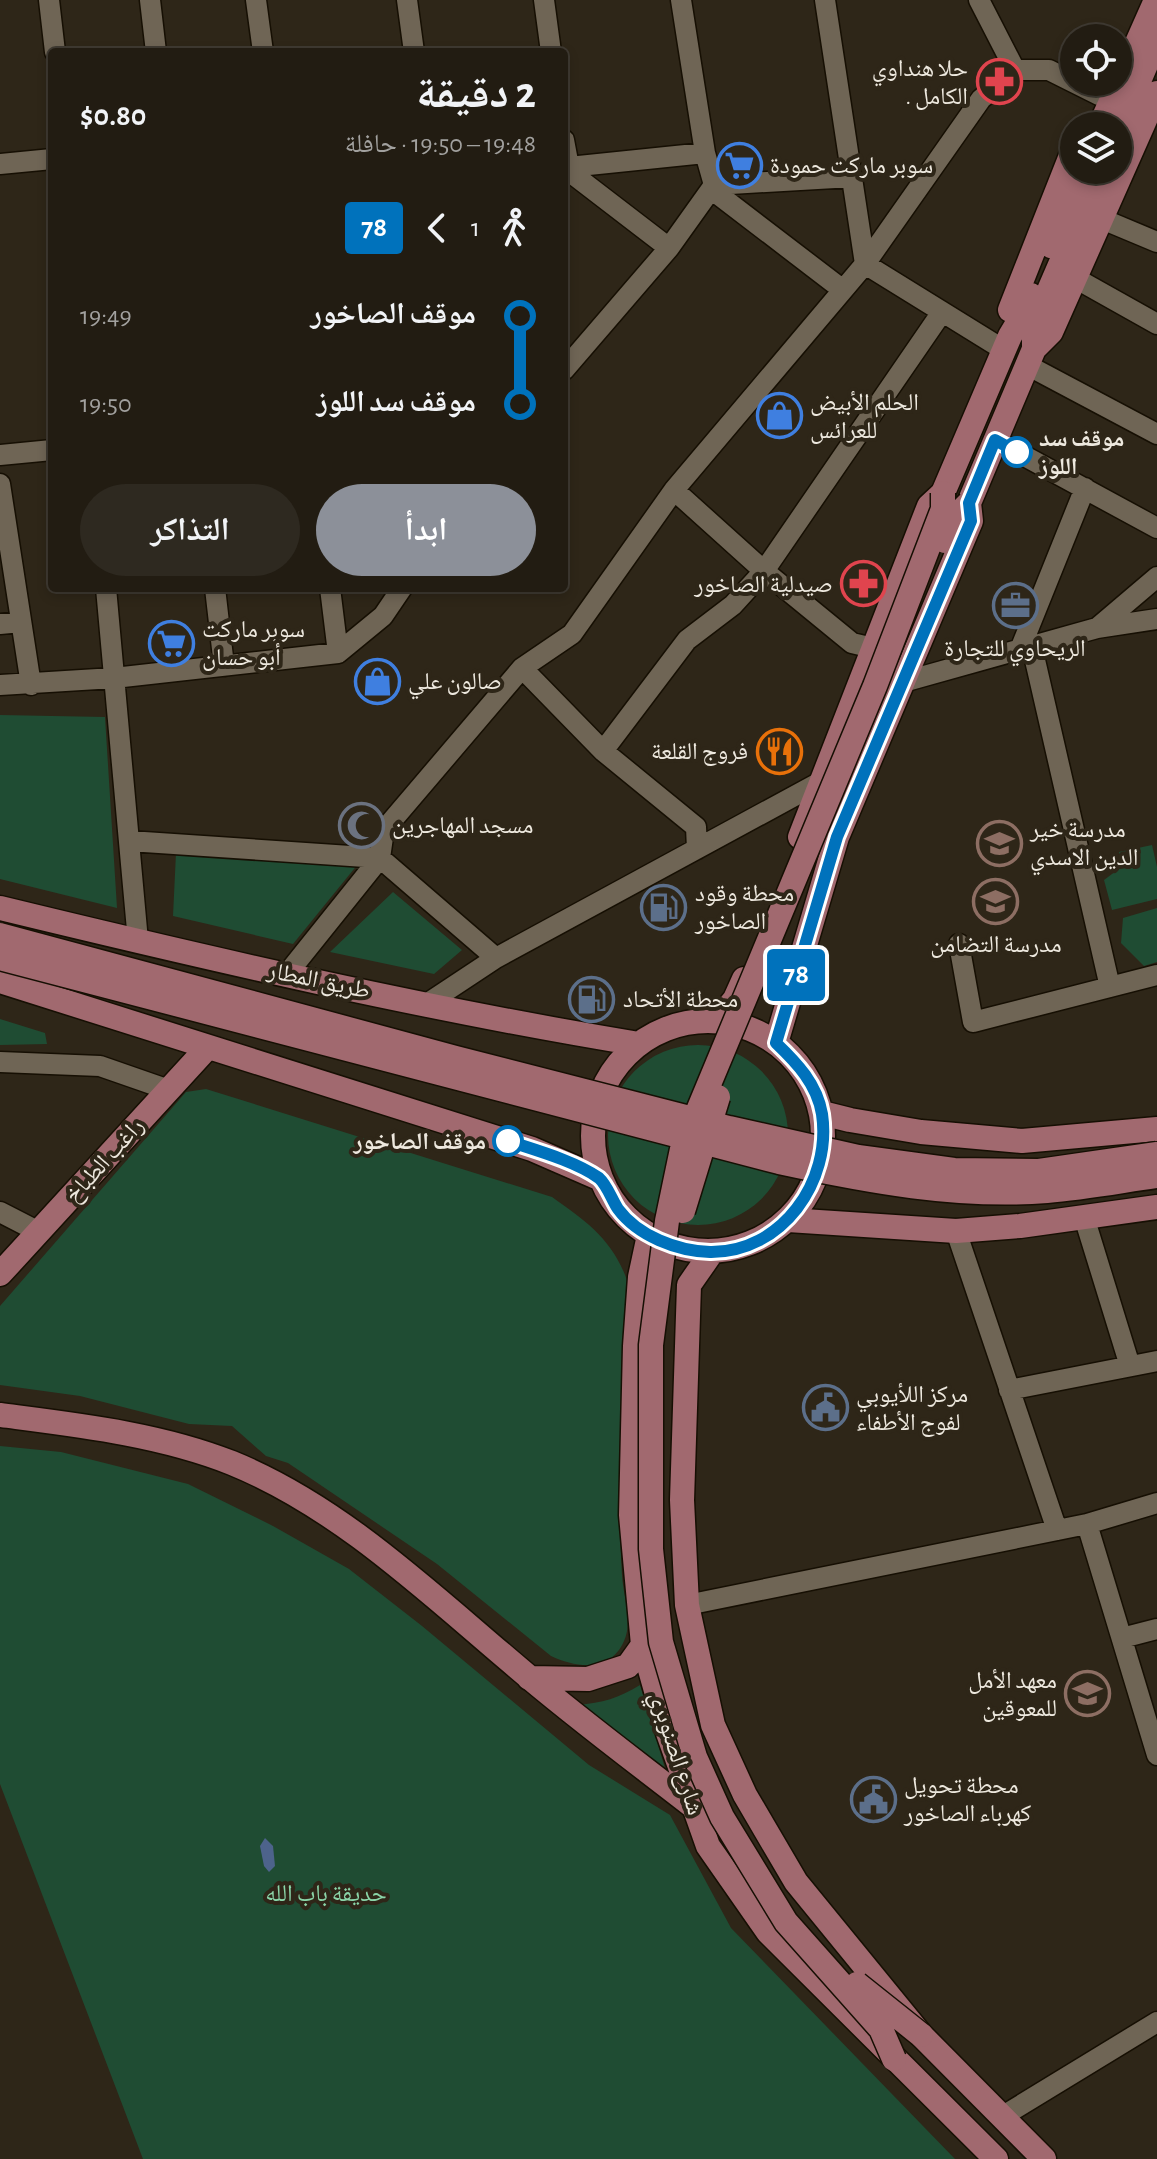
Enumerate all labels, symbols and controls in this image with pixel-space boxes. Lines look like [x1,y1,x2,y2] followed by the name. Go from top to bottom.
[1060,24,1132,184] map controls
[1060,24,1132,96] button: locate
[872,57,968,110] place label: حلا هنداوي . الكامل
[975,58,1023,106] pharmacy icon: حلا هنداوي . الكامل
[416,72,536,116] text: 2 دقيقة
[80,101,146,131] text: $0.80
[1060,112,1132,184] button: layers
[345,131,536,157] text: 19:48 – 19:50 · حافلة
[715,141,763,189] supermarket icon: سوبر ماركت حمودة
[770,154,933,179] place label: سوبر ماركت حمودة
[415,206,459,250] icon: back
[492,206,536,250] icon: walk
[361,214,387,242] text: 78
[471,215,480,241] text: 1
[310,299,476,329] text: موقف الصاخور
[80,303,132,329] text: 19:49
[316,387,476,417] text: موقف سد اللوز
[80,391,132,417] text: 19:50
[810,391,919,444] place label: الحلم الأبيض للعرائس
[755,392,803,440] shop icon: الحلم الأبيض للعرائس
[1038,427,1124,479] place label: موقف سد اللوز
[1002,437,1032,467] marker: موقف سد اللوز
[80,484,300,576] button: التذاكر
[316,484,536,576] button: ابدأ
[840,560,888,608] pharmacy icon: صيدلية الصاخور
[693,573,833,597] place label: صيدلية الصاخور
[991,582,1039,630] office icon: الريحاوي للتجارة
[202,618,305,671] place label: سوبر ماركت أبو حسان
[147,619,195,667] supermarket icon: سوبر ماركت أبو حسان
[944,637,1086,667] place label: الريحاوي للتجارة
[353,657,401,705] shop icon: صالون علي
[408,670,502,700] place label: صالون علي
[755,727,803,775] restaurant icon: فروج القلعة
[651,740,748,766] place label: فروج القلعة
[337,801,385,849] mosque icon: مسجد المهاجرين
[392,814,533,839] place label: مسجد المهاجرين
[1029,818,1139,876] place label: مدرسة خير الدين الاسدي
[975,819,1023,867] school or university icon: مدرسة خير الدين الاسدي
[972,878,1020,926] school or university icon: مدرسة التضامن
[694,882,794,934] place label: محطة وقود الصاخور
[640,883,688,931] fuel station icon: محطة وقود الصاخور
[930,933,1062,958] place label: مدرسة التضامن
[760,949,832,1001] line badge: 78
[264,958,372,1005] street label: طريق المطار
[783,961,809,989] text: 78
[568,975,616,1023] fuel station icon: محطة الأتحاد
[623,988,738,1012] place label: محطة الأتحاد
[61,1114,150,1209] street label: راغب الطباخ
[493,1126,523,1156] marker: موقف الصاخور
[353,1130,486,1154] place label: موقف الصاخور
[856,1383,968,1437] place label: مركز اللأيوبي لفوج الأطفاء
[801,1384,849,1432] public building icon: مركز اللأيوبي لفوج الأطفاء
[968,1669,1057,1722] place label: معهد الأمل للمعوقين
[1064,1670,1112,1718] school or university icon: معهد الأمل للمعوقين
[639,1689,707,1820] street label: شارع الصنوبري
[903,1774,1031,1827] place label: محطة تحويل كهرباء الصاخور
[849,1775,897,1823] public building icon: محطة تحويل كهرباء الصاخور
[265,1882,387,1907] park label: حديقة باب الله

